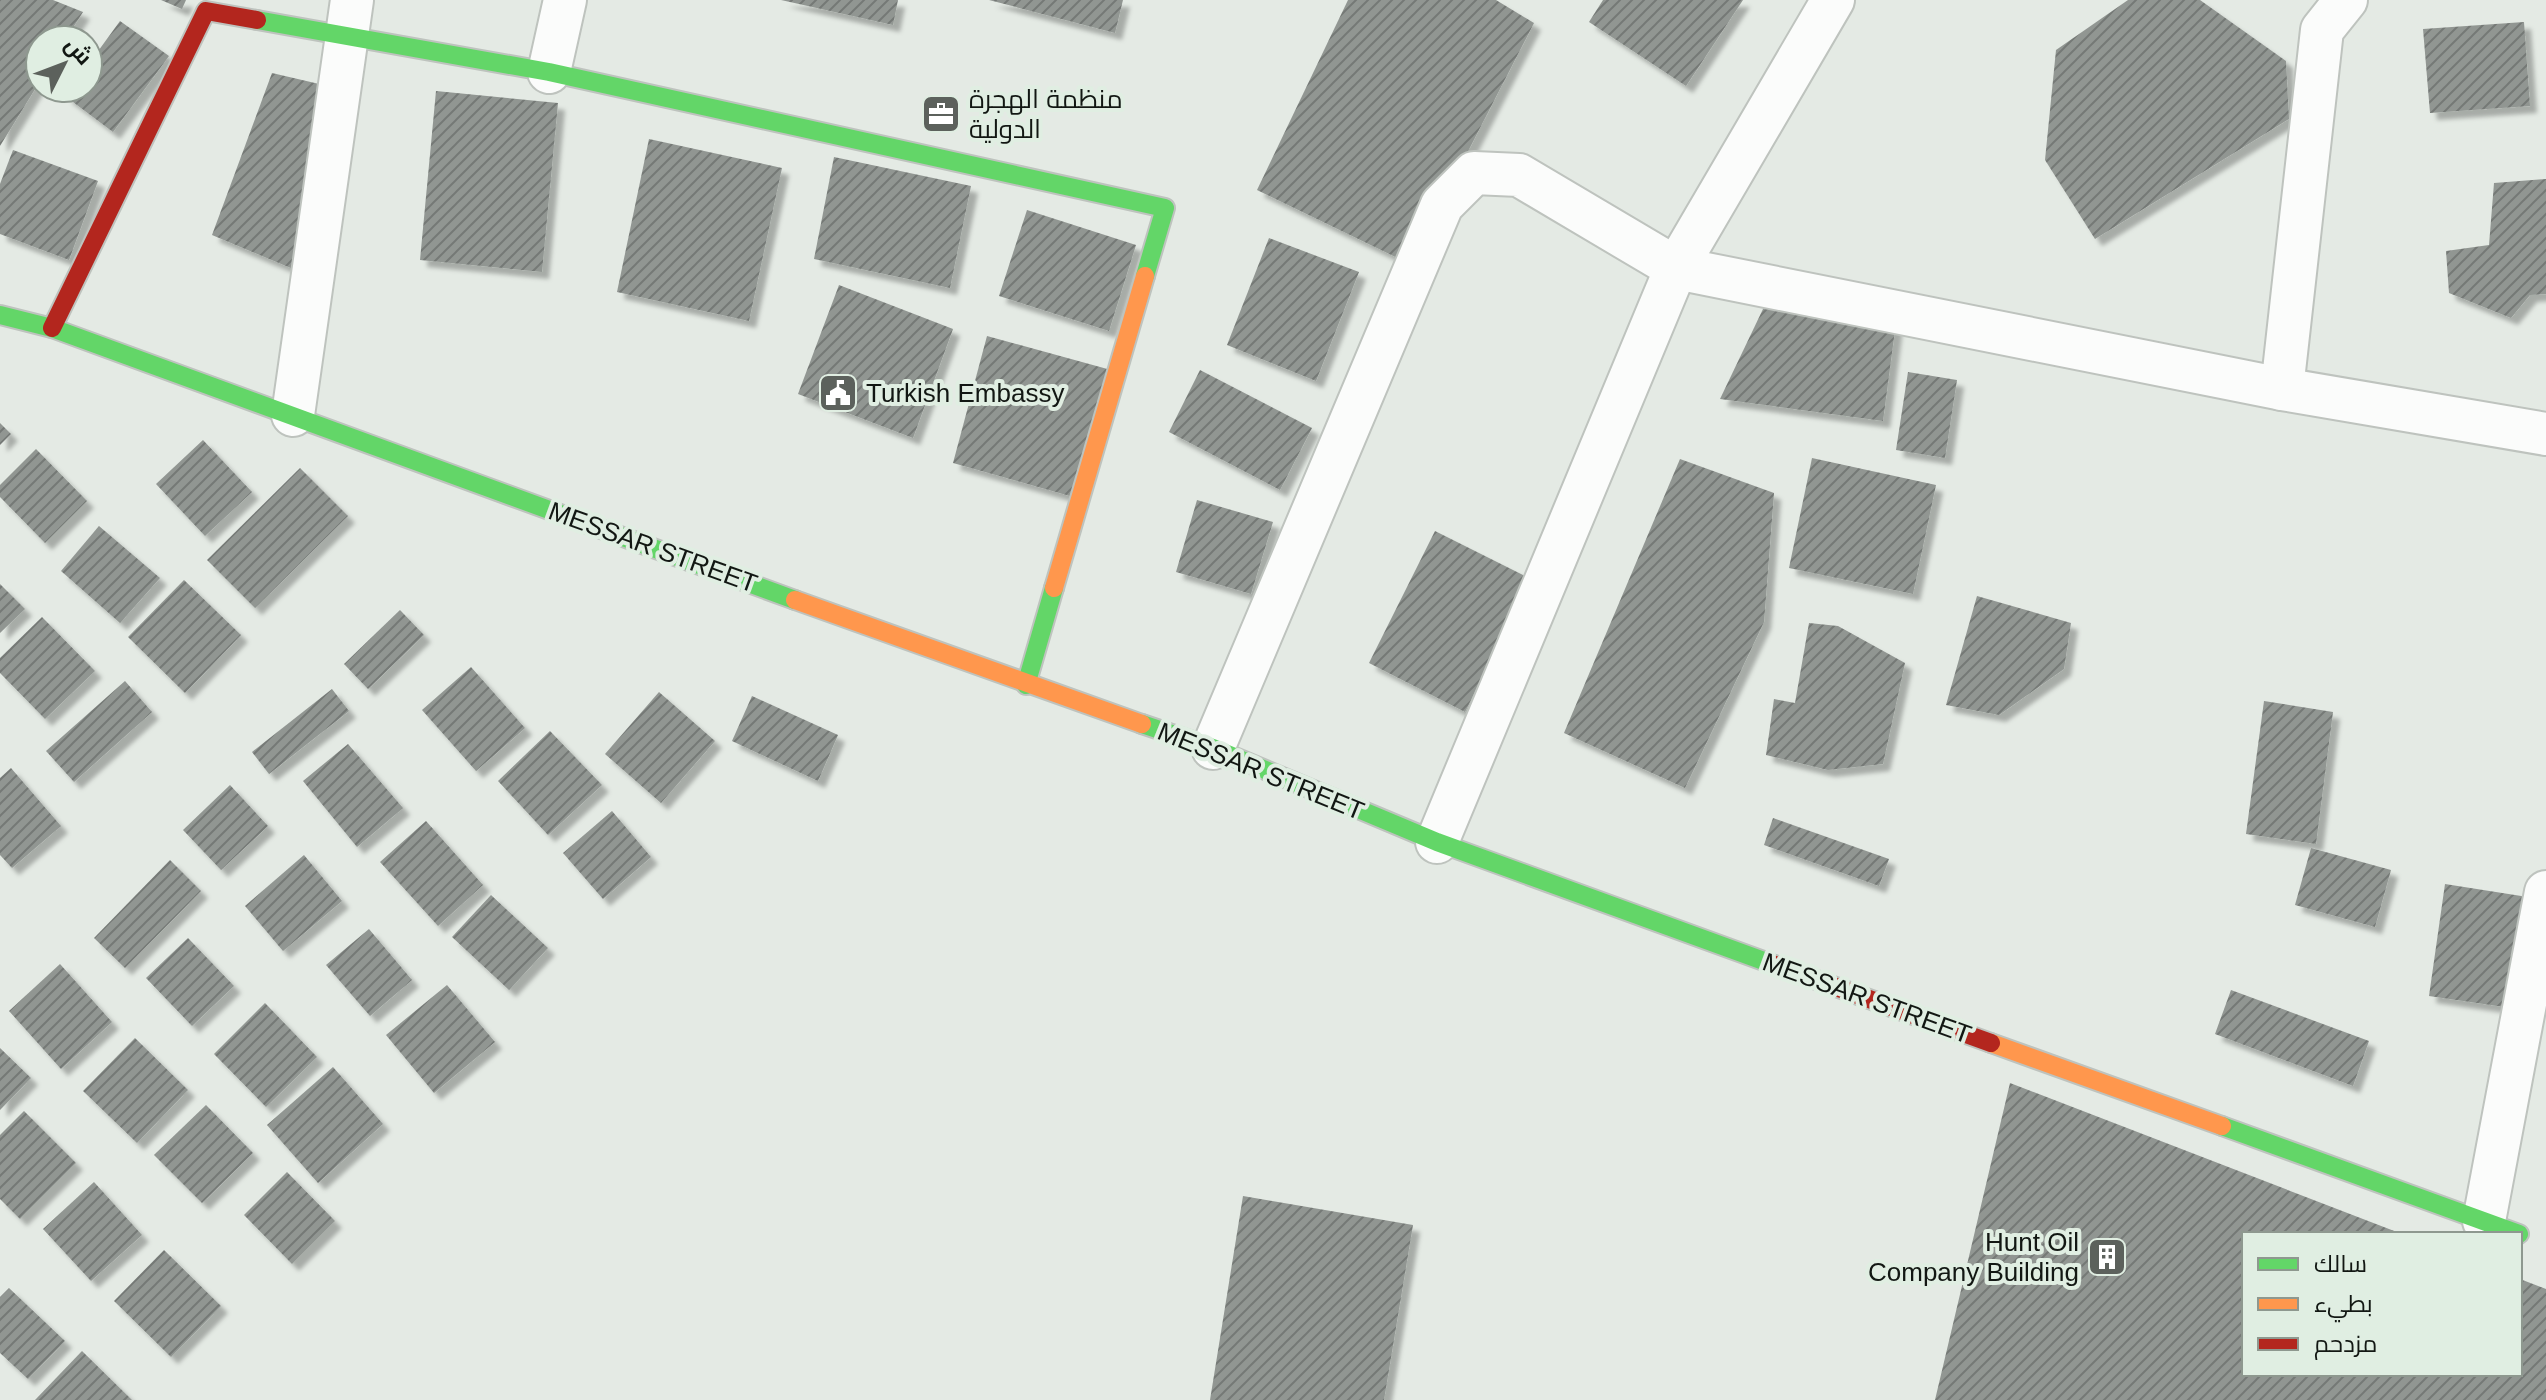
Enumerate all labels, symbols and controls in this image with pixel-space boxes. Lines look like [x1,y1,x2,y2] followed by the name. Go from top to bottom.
[24,24,104,104] north arrow
[59,32,97,70] text: ش
[969,84,1123,144] place label: منظمة الهجرة الدولية
[920,93,962,135] office icon: منظمة الهجرة الدولية
[817,372,859,414] public building icon: Turkish Embassy
[866,378,1064,408] place label: Turkish Embassy
[545,495,761,599] street label: MESSAR STREET
[1154,716,1369,826] street label: MESSAR STREET
[1759,946,1975,1050] street label: MESSAR STREET
[1868,1227,2079,1287] place label: Hunt Oil Company Building
[2242,1232,2522,1376] legend
[2086,1236,2128,1278] building icon: Hunt Oil Company Building
[2314,1250,2367,1277] text: سالك
[2314,1290,2373,1323] text: بطيء
[2314,1330,2377,1360] text: مزدحم

